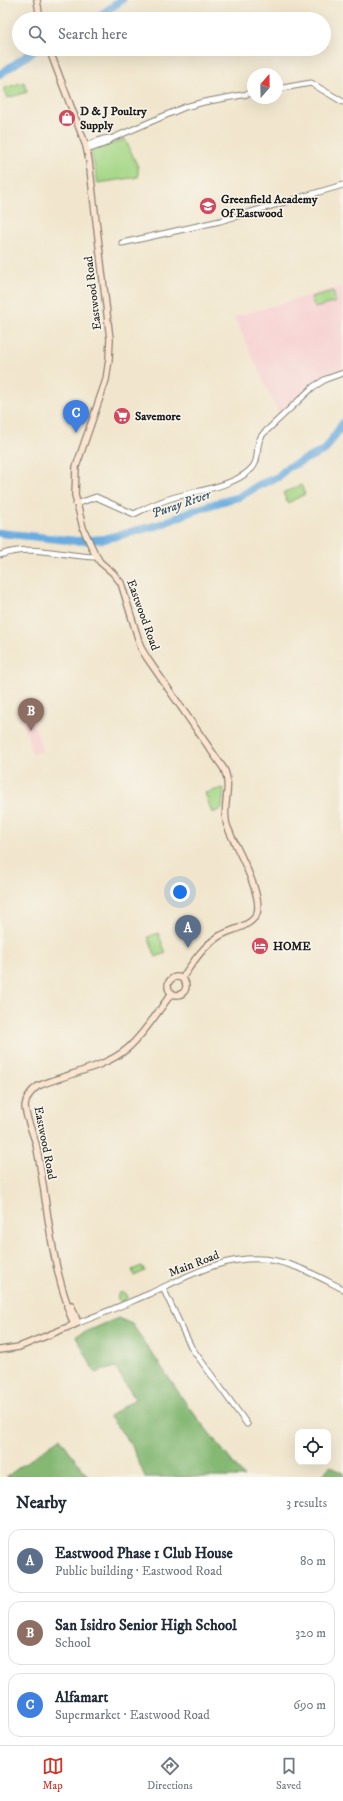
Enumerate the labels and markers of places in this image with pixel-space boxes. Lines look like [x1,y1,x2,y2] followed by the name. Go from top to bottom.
[80,104,147,133] place label: D & J Poultry Supply
[57,108,77,128] shop icon: D & J Poultry Supply
[221,192,318,221] place label: Greenfield Academy Of Eastwood
[198,196,218,216] school or university icon: Greenfield Academy Of Eastwood
[63,400,89,433] pin: C
[112,406,132,426] supermarket icon: Savemore
[135,409,181,424] place label: Savemore
[18,698,44,731] pin: B
[175,915,201,948] pin: A
[250,936,270,956] hotel icon: HOME
[273,939,311,954] place label: HOME

